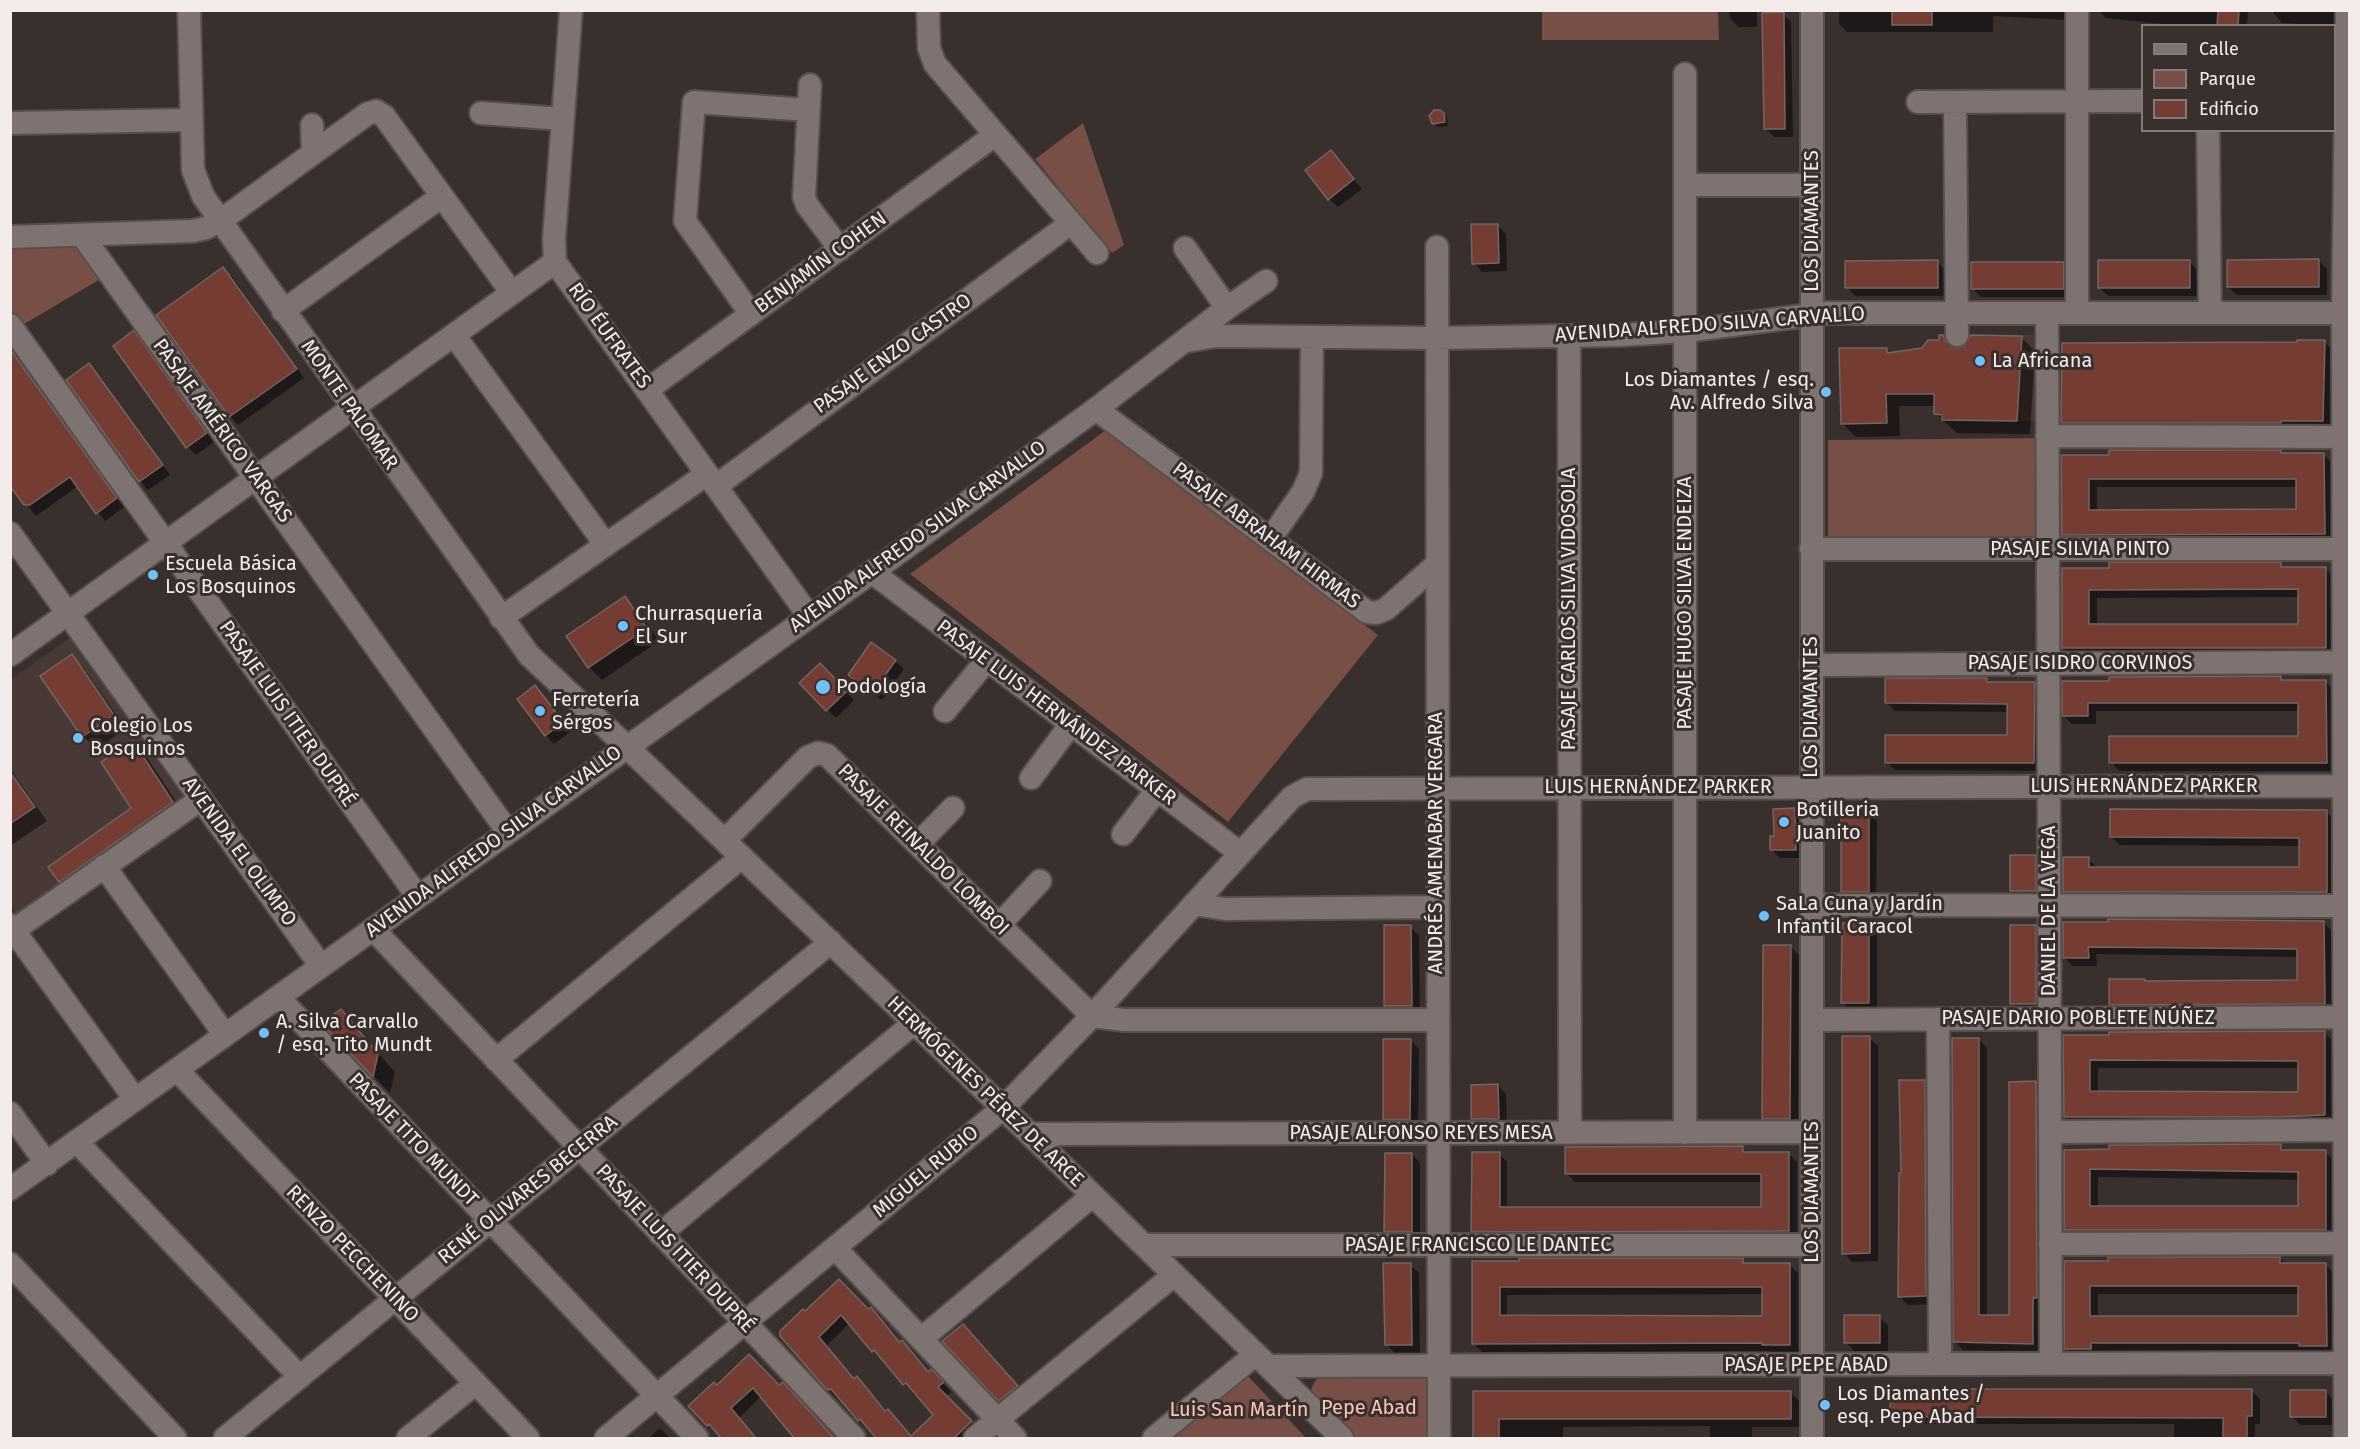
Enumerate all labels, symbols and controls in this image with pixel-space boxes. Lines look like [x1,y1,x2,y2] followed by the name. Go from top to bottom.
[2141,24,2336,132] legend
[2199,38,2239,60] text: Calle
[2199,68,2256,90] text: Parque
[2199,98,2259,120] text: Edificio
[1800,150,1824,292] street label: LOS DIAMANTES
[750,207,892,319] street label: BENJAMÍN COHEN
[562,278,656,394] street label: RÍO ÉUFRATES
[810,289,976,419] street label: PASAJE ENZO CASTRO
[1554,302,1866,348] street label: AVENIDA ALFREDO SILVA CARVALLO
[147,335,297,527] street label: PASAJE AMÉRICO VARGAS
[295,335,403,475] street label: MONTE PALOMAR
[1992,349,2092,373] place label: La Africana
[1973,354,1987,368] marker: La Africana
[1624,368,1814,415] place label: Los Diamantes / esq. Av. Alfredo Silva
[1819,385,1833,399] marker: Los Diamantes / esq. Av. Alfredo Silva
[785,436,1051,638] street label: AVENIDA ALFREDO SILVA CARVALLO
[1167,458,1365,614] street label: PASAJE ABRAHAM HIRMAS
[1557,468,1581,750] street label: PASAJE CARLOS SILVA VIDOSOLA
[1673,476,1697,730] street label: PASAJE HUGO SILVA ENDEIZA
[1990,537,2170,561] street label: PASAJE SILVIA PINTO
[165,552,297,599] place label: Escuela Básica Los Bosquinos
[146,568,160,582] marker: Escuela Básica Los Bosquinos
[635,602,763,649] place label: Churrasquería El Sur
[931,615,1181,811] street label: PASAJE LUIS HERNÁNDEZ PARKER
[214,616,360,812] street label: PASAJE LUIS ITIER DUPRÉ
[616,619,630,633] marker: Churrasquería El Sur
[1799,636,1823,778] street label: LOS DIAMANTES
[1968,651,2192,675] street label: PASAJE ISIDRO CORVINOS
[836,675,927,699] place label: Podología
[814,678,832,696] marker: Podología
[552,688,640,735] place label: Ferretería Sérgos
[533,704,547,718] marker: Ferretería Sérgos
[1424,712,1448,974] street label: ANDRÉS AMENABAR VERGARA
[90,714,193,761] place label: Colegio Los Bosquinos
[71,731,85,745] marker: Colegio Los Bosquinos
[361,741,627,943] street label: AVENIDA ALFREDO SILVA CARVALLO
[832,759,1014,941] street label: PASAJE REINALDO LOMBOI
[177,773,301,931] street label: AVENIDA EL OLIMPO
[2030,774,2258,798] street label: LUIS HERNÁNDEZ PARKER
[1544,775,1772,799] street label: LUIS HERNÁNDEZ PARKER
[1796,798,1879,845] place label: Botilleria Juanito
[1777,815,1791,829] marker: Botilleria Juanito
[2037,826,2061,996] street label: DANIEL DE LA VEGA
[1776,892,1943,939] place label: SaLa Cuna y Jardín Infantil Caracol
[1757,909,1771,923] marker: SaLa Cuna y Jardín Infantil Caracol
[882,992,1088,1192] street label: HERMÓGENES PÉREZ DE ARCE
[1941,1006,2215,1030] street label: PASAJE DARIO POBLETE NÚÑEZ
[276,1010,432,1057] place label: A. Silva Carvallo / esq. Tito Mundt
[257,1026,271,1040] marker: A. Silva Carvallo / esq. Tito Mundt
[343,1068,483,1212] street label: PASAJE TITO MUNDT
[434,1110,622,1270] street label: RENÉ OLIVARES BECERRA
[868,1121,984,1223] street label: MIGUEL RUBIO
[1289,1121,1553,1145] street label: PASAJE ALFONSO REYES MESA
[1800,1121,1824,1263] street label: LOS DIAMANTES
[591,1160,759,1338] street label: PASAJE LUIS ITIER DUPRÉ
[281,1181,423,1327] street label: RENZO PECCHENINO
[1345,1233,1611,1257] street label: PASAJE FRANCISCO LE DANTEC
[1724,1353,1888,1377] street label: PASAJE PEPE ABAD
[1837,1382,1985,1429] place label: Los Diamantes / esq. Pepe Abad
[1321,1396,1417,1420] park label: Pepe Abad
[1169,1398,1309,1422] park label: Luis San Martín
[1818,1398,1832,1412] marker: Los Diamantes / esq. Pepe Abad

